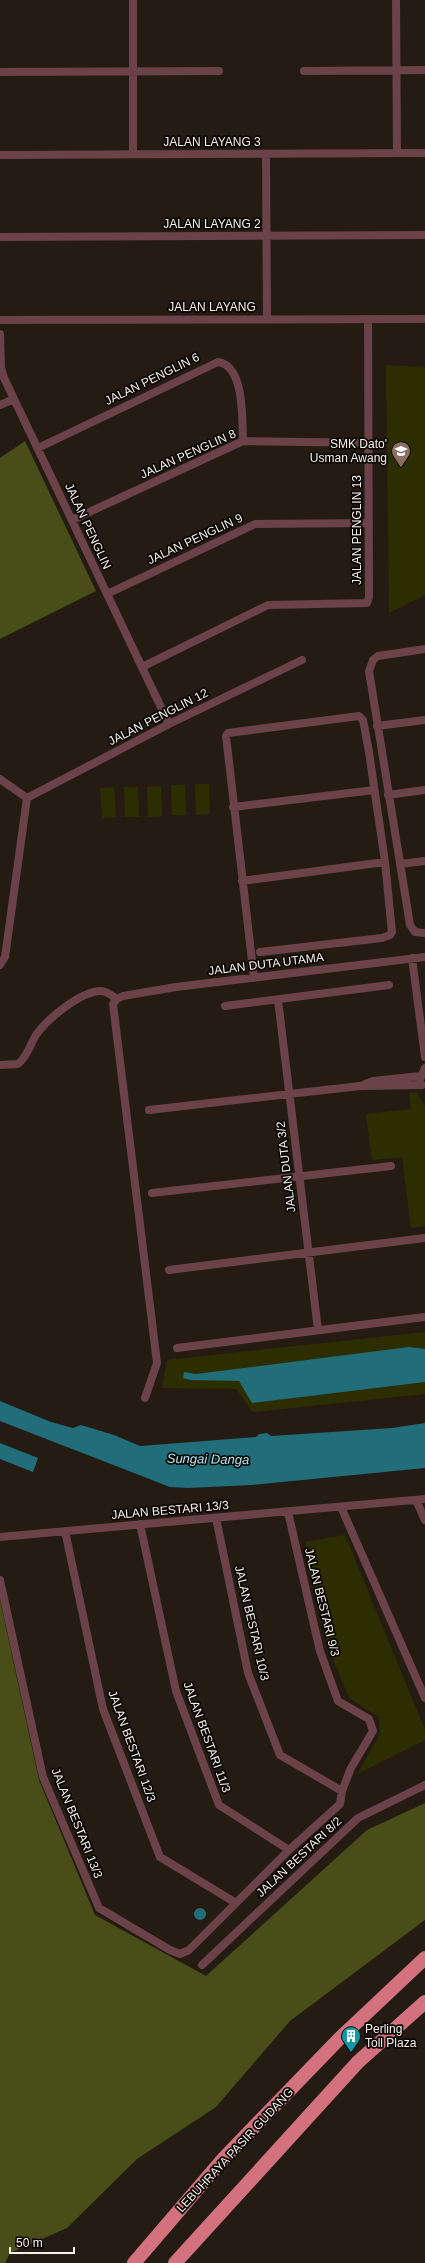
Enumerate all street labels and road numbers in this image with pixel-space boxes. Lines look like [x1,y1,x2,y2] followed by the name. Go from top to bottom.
[163,135,261,149] street label: JALAN LAYANG 3
[163,217,261,231] street label: JALAN LAYANG 2
[168,300,256,314] street label: JALAN LAYANG
[102,350,202,408] street label: JALAN PENGLIN 6
[138,426,238,481] street label: JALAN PENGLIN 8
[350,475,364,585] street label: JALAN PENGLIN 13
[62,481,114,571] street label: JALAN PENGLIN
[145,511,245,567] street label: JALAN PENGLIN 9
[106,686,210,748] street label: JALAN PENGLIN 12
[207,950,325,978] street label: JALAN DUTA UTAMA
[273,1120,299,1213] street label: JALAN DUTA 3/2
[111,1498,230,1522] street label: JALAN BESTARI 13/3
[302,1546,342,1658] street label: JALAN BESTARI 9/3
[232,1564,272,1682] street label: JALAN BESTARI 10/3
[180,1680,234,1795] street label: JALAN BESTARI 11/3
[105,1688,159,1804] street label: JALAN BESTARI 12/3
[48,1766,106,1881] street label: JALAN BESTARI 13/3
[254,1814,345,1900] street label: JALAN BESTARI 8/2
[174,2085,296,2215] street label: LEBUHRAYA PASIR GUDANG

